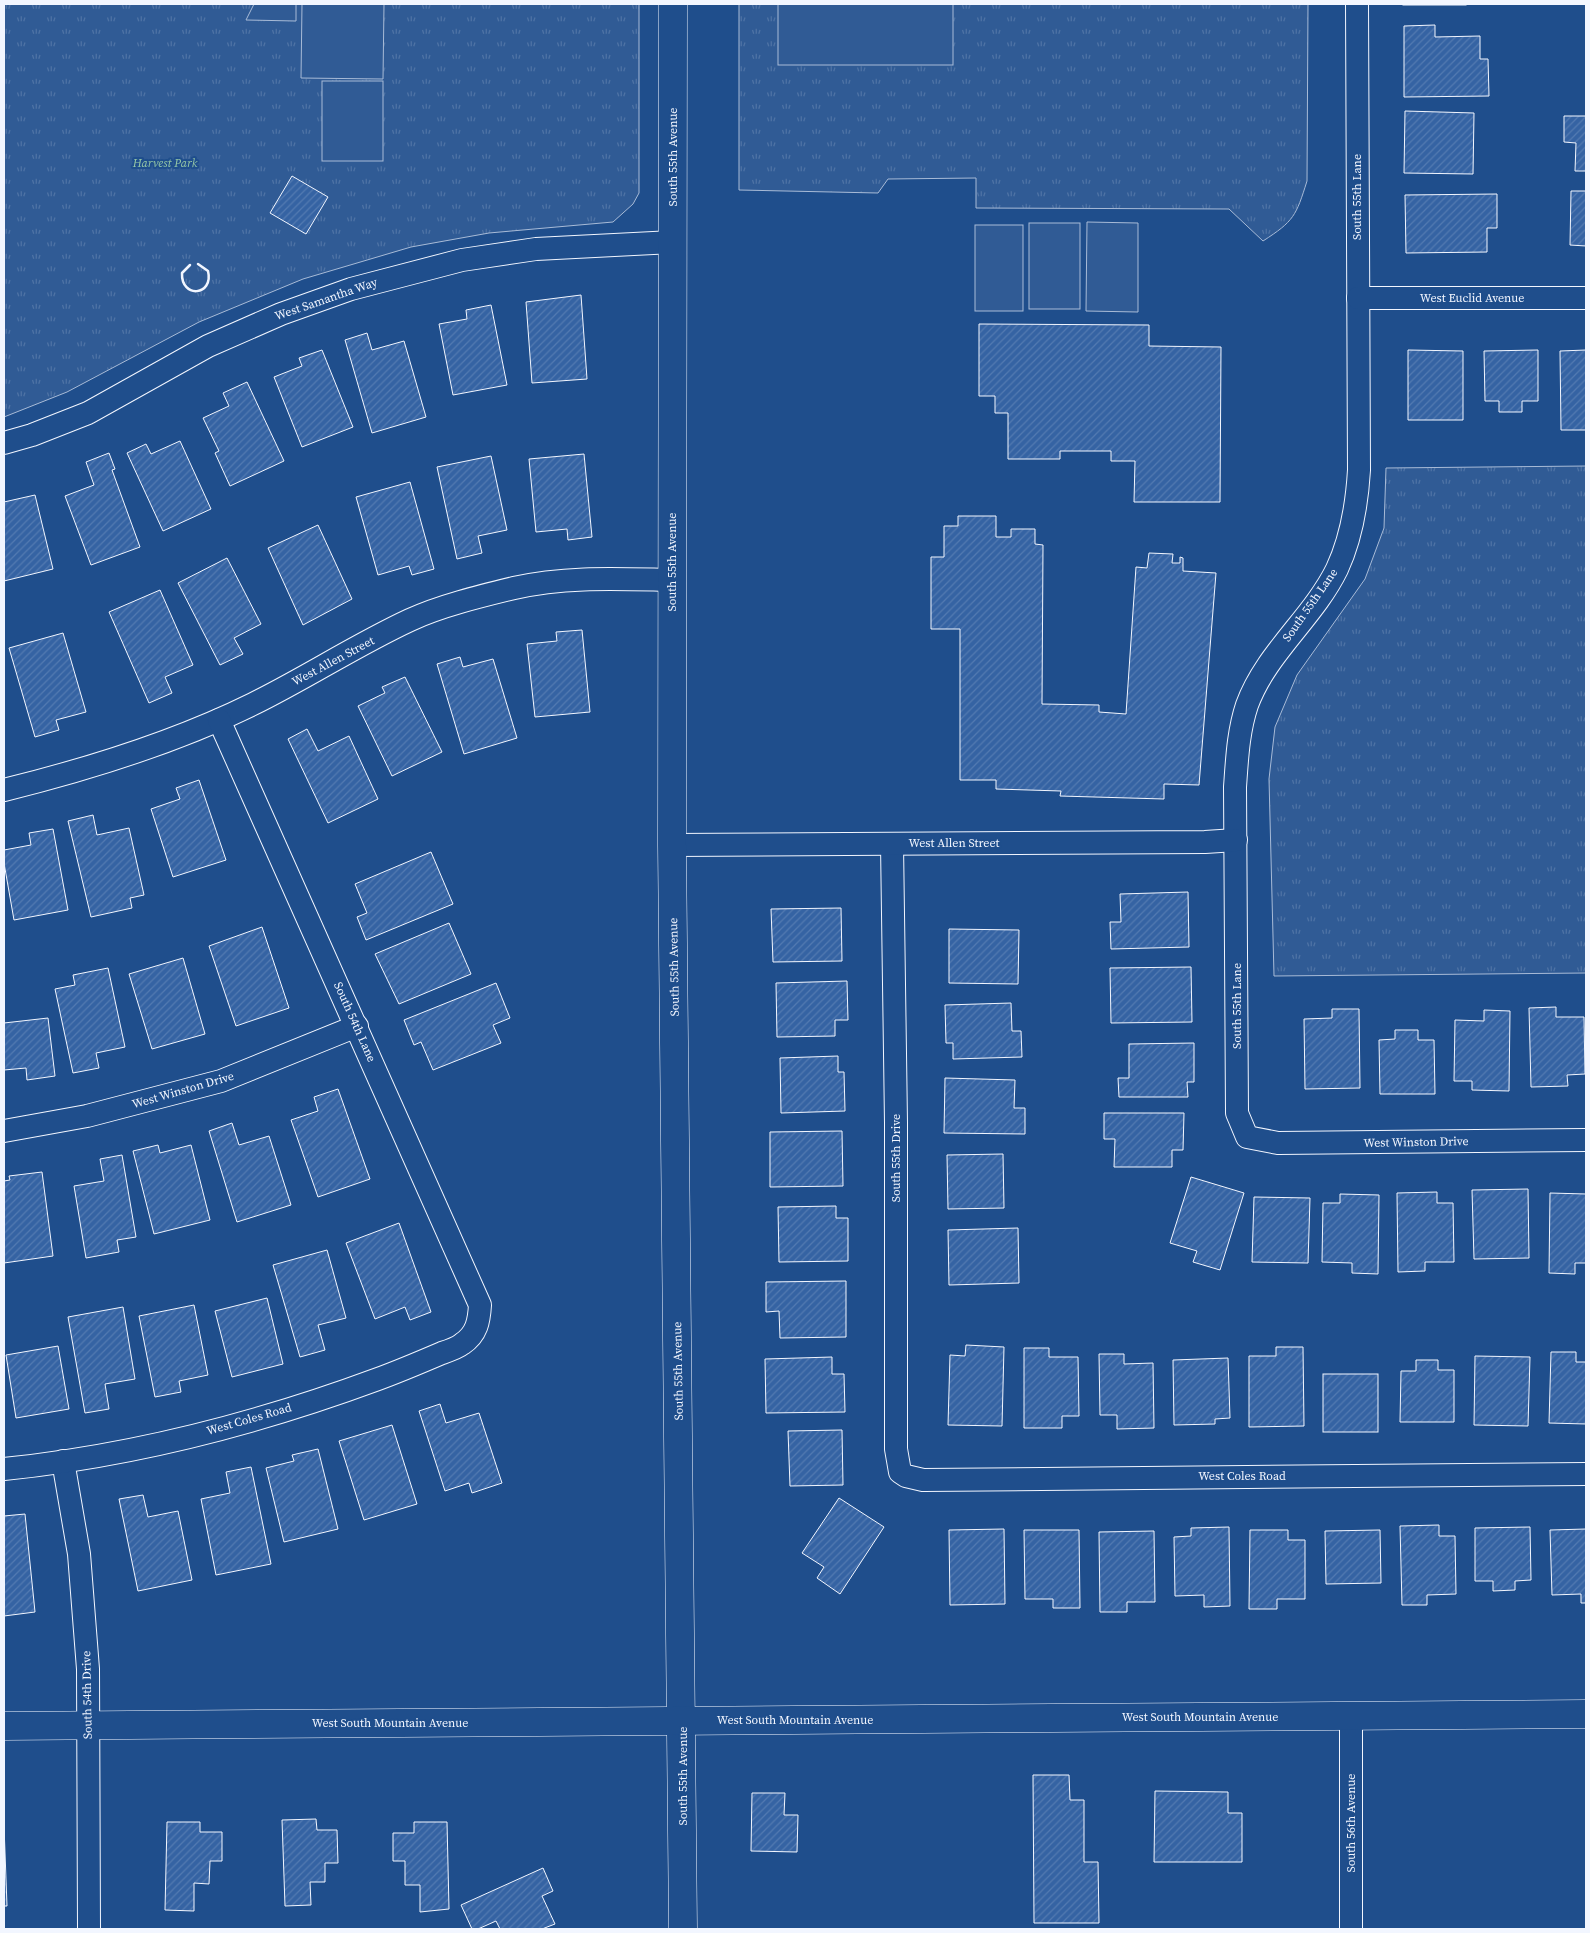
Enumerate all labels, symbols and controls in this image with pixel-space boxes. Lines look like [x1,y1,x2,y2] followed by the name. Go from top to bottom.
[665,108,681,206] street label: South 55th Avenue
[1349,154,1365,240] street label: South 55th Lane
[132,155,198,171] park label: Harvest Park
[273,274,380,324] street label: West Samantha Way
[1420,290,1524,306] street label: West Euclid Avenue
[664,513,680,611] street label: South 55th Avenue
[1279,565,1341,645] street label: South 55th Lane
[289,633,377,689] street label: West Allen Street
[908,835,1000,851] street label: West Allen Street
[665,917,683,1017] street label: South 55th Avenue
[1229,963,1245,1049] street label: South 55th Lane
[330,979,380,1065] street label: South 54th Lane
[130,1068,236,1112] street label: West Winston Drive
[888,1114,904,1202] street label: South 55th Drive
[1363,1133,1469,1151] street label: West Winston Drive
[669,1321,687,1421] street label: South 55th Avenue
[205,1399,294,1439] street label: West Coles Road
[1198,1468,1286,1484] street label: West Coles Road
[78,1651,96,1739] street label: South 54th Drive
[1122,1709,1278,1725] street label: West South Mountain Avenue
[717,1712,873,1728] street label: West South Mountain Avenue
[312,1715,468,1731] street label: West South Mountain Avenue
[675,1727,691,1825] street label: South 55th Avenue
[1343,1774,1359,1872] street label: South 56th Avenue

